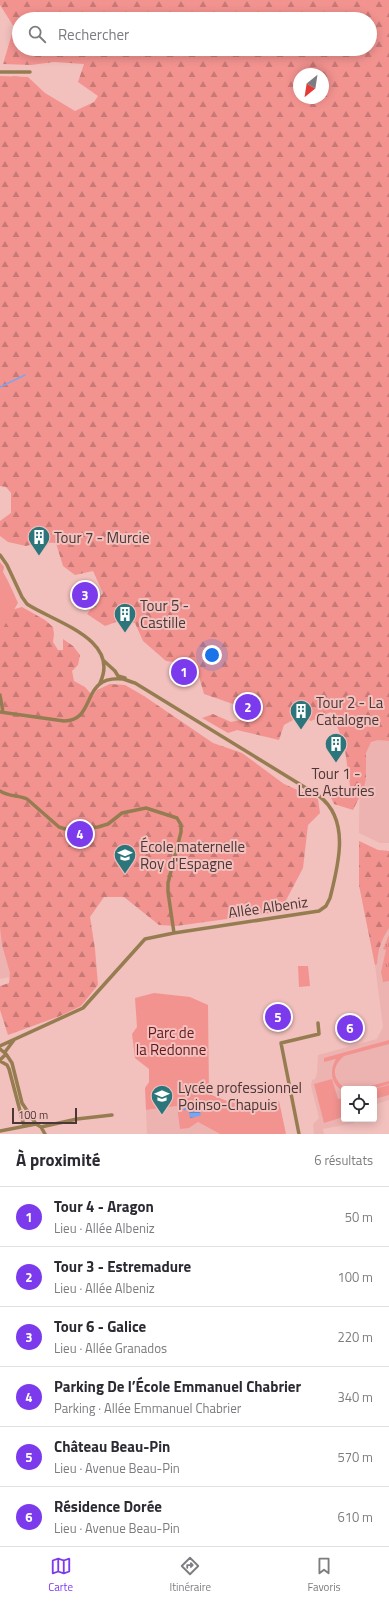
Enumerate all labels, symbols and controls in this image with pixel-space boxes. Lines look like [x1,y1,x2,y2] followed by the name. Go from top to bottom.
[12,12,377,56] search box
[26,23,48,45] icon: search
[58,23,129,46] text: Rechercher
[293,68,329,104] north arrow
[26,524,52,557] building icon: Tour 7 - Murcie
[54,526,149,549] place label: Tour 7 - Murcie
[72,580,98,610] pin: 3
[140,594,189,634] place label: Tour 5 - Castille
[112,601,138,634] building icon: Tour 5 - Castille
[202,645,222,665] your location
[171,657,197,687] pin: 1
[316,691,384,731] place label: Tour 2 - La Catalogne
[235,692,261,722] pin: 2
[288,698,314,731] building icon: Tour 2 - La Catalogne
[323,731,349,764] building icon: Tour 1 - Les Asturies
[297,762,375,802] place label: Tour 1 - Les Asturies
[67,819,93,849] pin: 4
[140,835,245,875] place label: École maternelle Roy d'Espagne
[112,842,138,875] school or university icon: École maternelle Roy d'Espagne
[227,890,310,924] street label: Allée Albeniz
[265,1002,291,1032] pin: 5
[337,1013,363,1043] pin: 6
[136,1021,206,1061] park label: Parc de la Redonne
[178,1076,302,1116] place label: Lycée professionnel Poinso-Chapuis
[149,1083,175,1116] school or university icon: Lycée professionnel Poinso-Chapuis
[341,1086,377,1122] map controls
[341,1086,377,1122] button: locate
[12,1106,77,1125] scale bar
[18,1107,48,1123] text: 100 m
[16,1147,100,1173] text: À proximité
[314,1150,373,1170] text: 6 résultats
[54,1195,154,1218] text: Tour 4 - Aragon
[25,1207,33,1227] text: 1
[345,1207,373,1227] text: 50 m
[54,1218,155,1238] text: Lieu · Allée Albeniz
[54,1255,191,1278] text: Tour 3 - Estremadure
[25,1267,33,1287] text: 2
[337,1267,373,1287] text: 100 m
[54,1278,155,1298] text: Lieu · Allée Albeniz
[54,1315,146,1338] text: Tour 6 - Galice
[25,1327,33,1347] text: 3
[337,1327,373,1347] text: 220 m
[54,1338,167,1358] text: Lieu · Allée Granados
[54,1375,301,1398] text: Parking De l’École Emmanuel Chabrier
[25,1387,33,1407] text: 4
[337,1387,373,1407] text: 340 m
[54,1398,241,1418] text: Parking · Allée Emmanuel Chabrier
[54,1435,170,1458] text: Château Beau-Pin
[25,1447,33,1467] text: 5
[337,1447,373,1467] text: 570 m
[54,1458,180,1478] text: Lieu · Avenue Beau-Pin
[54,1495,162,1518] text: Résidence Dorée
[25,1507,33,1527] text: 6
[337,1507,373,1527] text: 610 m
[54,1518,180,1538] text: Lieu · Avenue Beau-Pin
[48,1555,73,1595] tab: Carte
[170,1555,211,1595] tab: Itinéraire
[308,1555,341,1595] tab: Favoris

